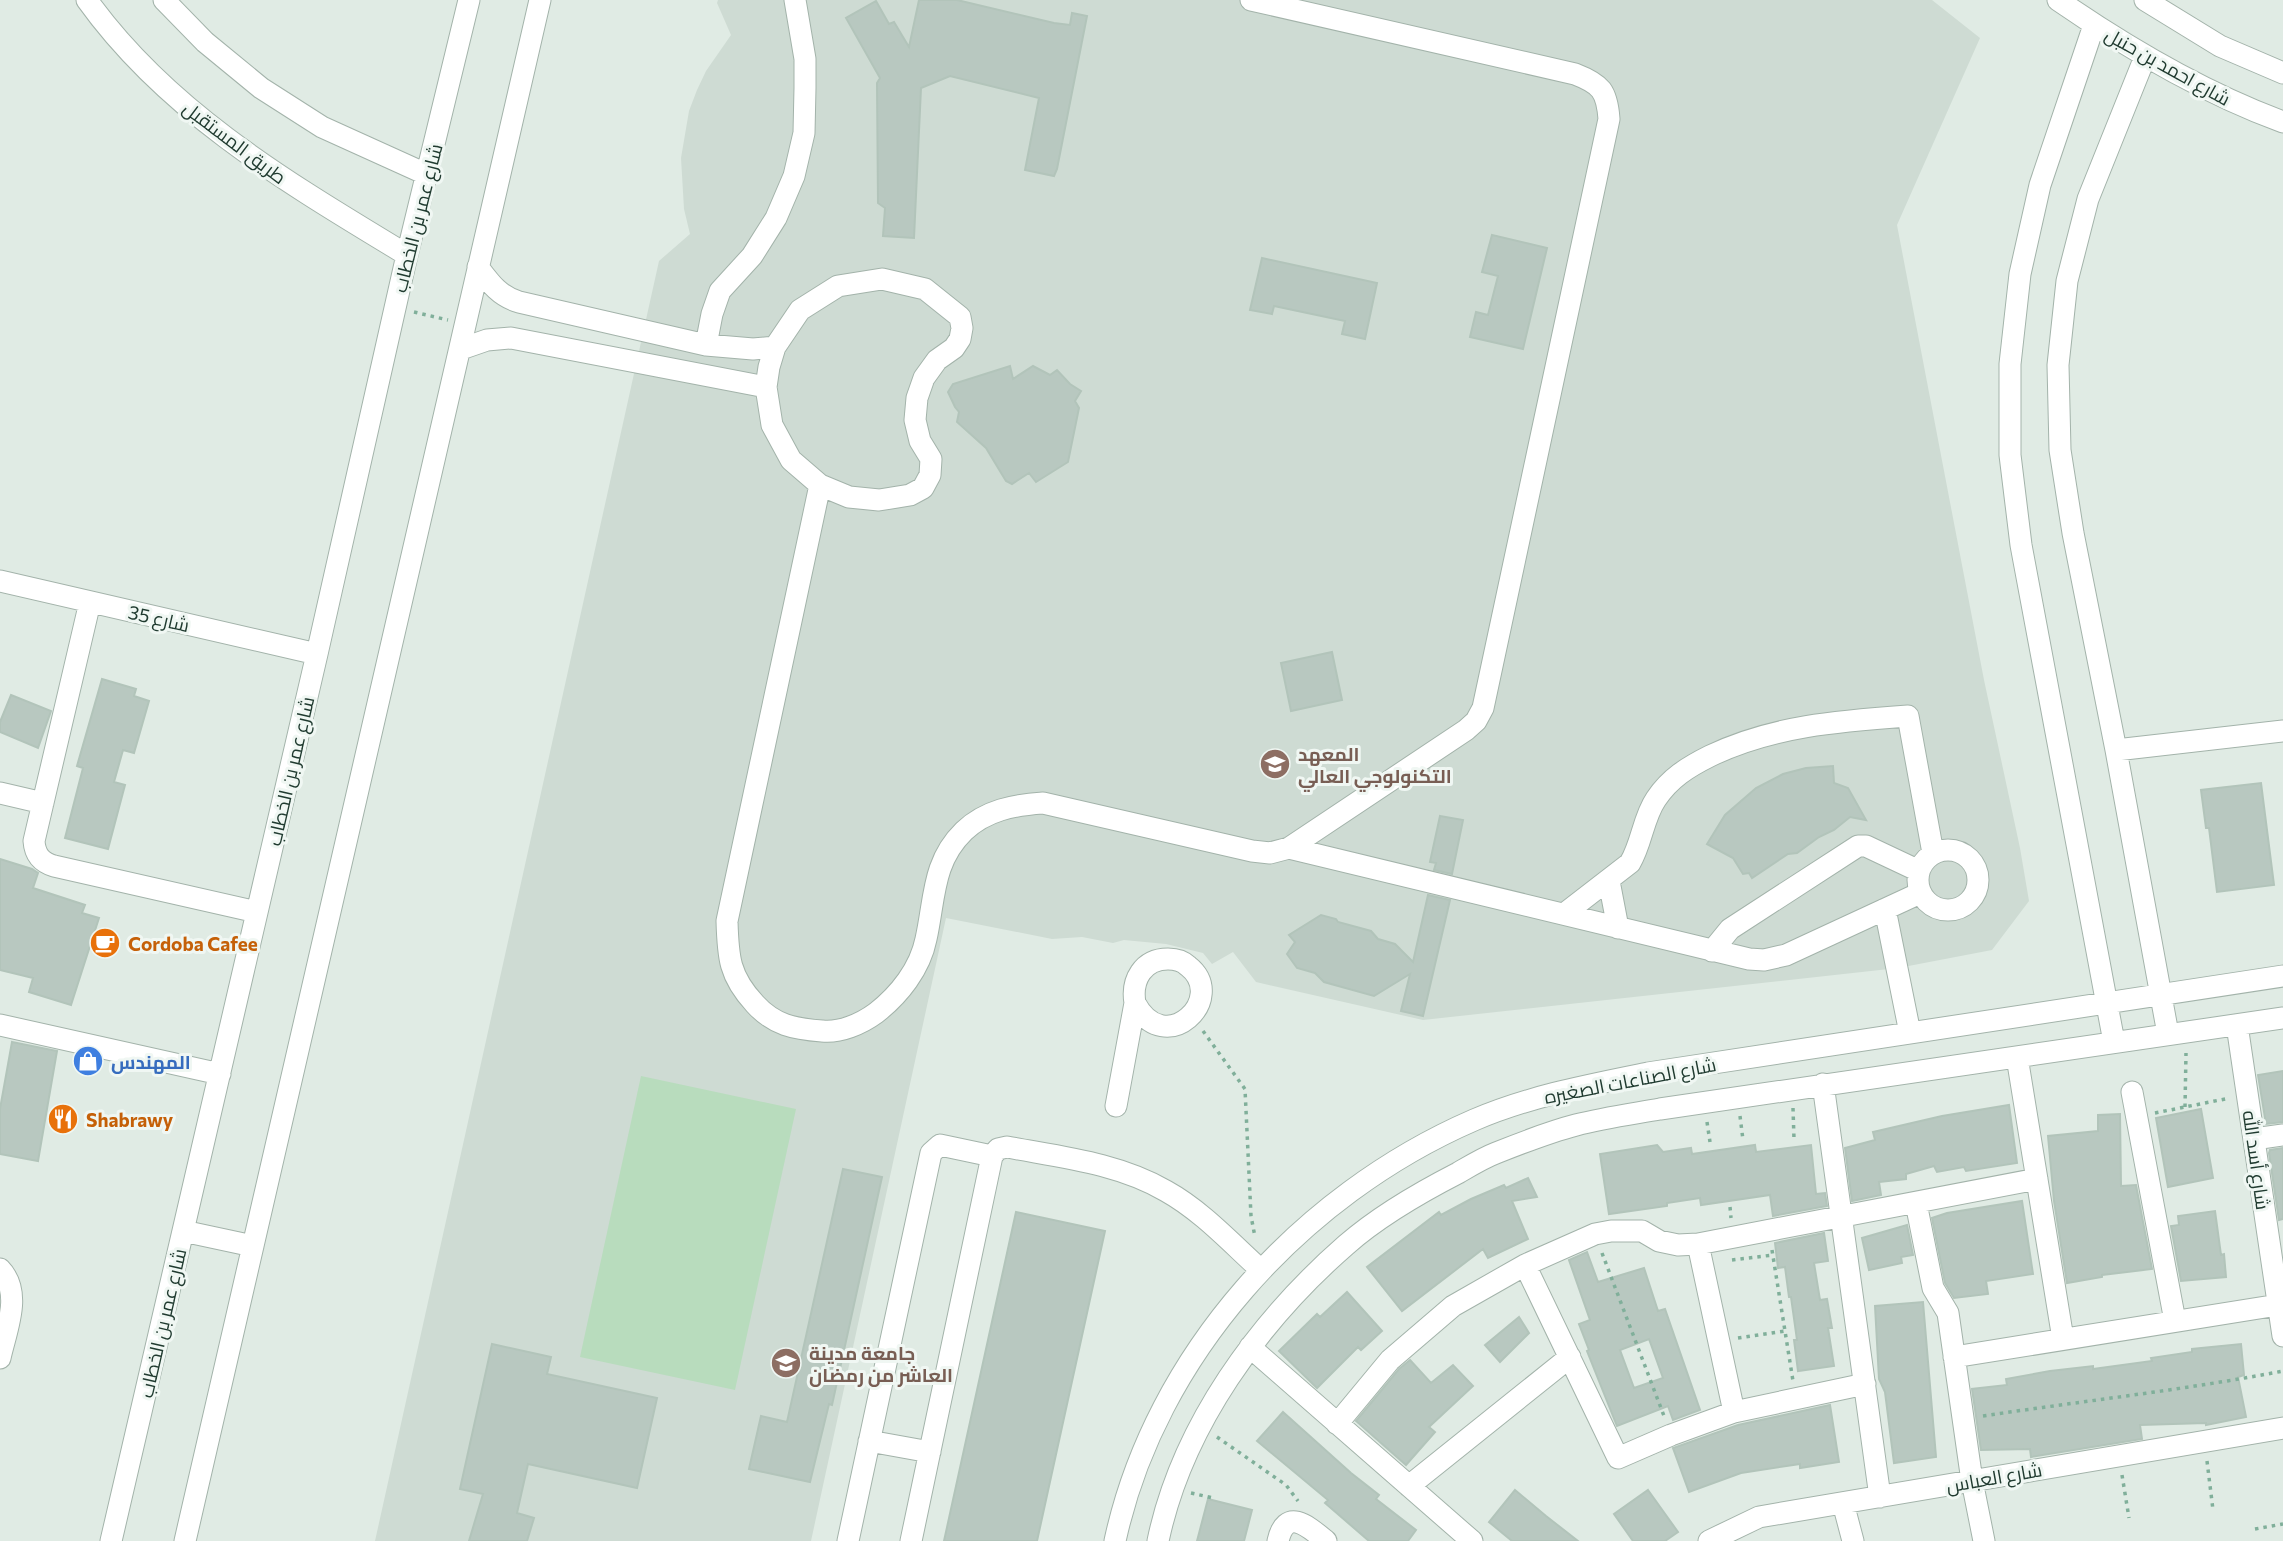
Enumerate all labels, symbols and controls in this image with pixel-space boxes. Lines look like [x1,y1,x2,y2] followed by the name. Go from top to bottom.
[2100,22,2235,113] street label: شارع احمد بن حنبل
[178,96,291,190] street label: طريق المستقبل
[387,141,450,295] street label: شارع عمر بن الخطاب
[125,600,192,639] street label: شارع 35
[262,694,321,849] street label: شارع عمر بن الخطاب
[1298,742,1452,792] place label: المعهد التكنولوجي العالي
[1258,747,1292,781] school or university icon: المعهد التكنولوجي العالي
[88,926,122,960] cafe icon: Cordoba Cafee
[128,932,258,955] place label: Cordoba Cafee
[71,1044,105,1078] shop icon: المهندس
[111,1050,191,1074] place label: المهندس
[1542,1052,1719,1111] street label: شارع الصناعات الصغيره
[46,1102,80,1136] restaurant icon: Shabrawy
[86,1108,174,1131] place label: Shabrawy
[2236,1109,2275,1212] street label: شارع أسد الله
[134,1246,193,1401] street label: شارع عمر بن الخطاب
[809,1341,953,1387] place label: جامعة مدينة العاشر من رمضان
[769,1346,803,1380] school or university icon: جامعة مدينة العاشر من رمضان
[1944,1457,2044,1500] street label: شارع العباس

